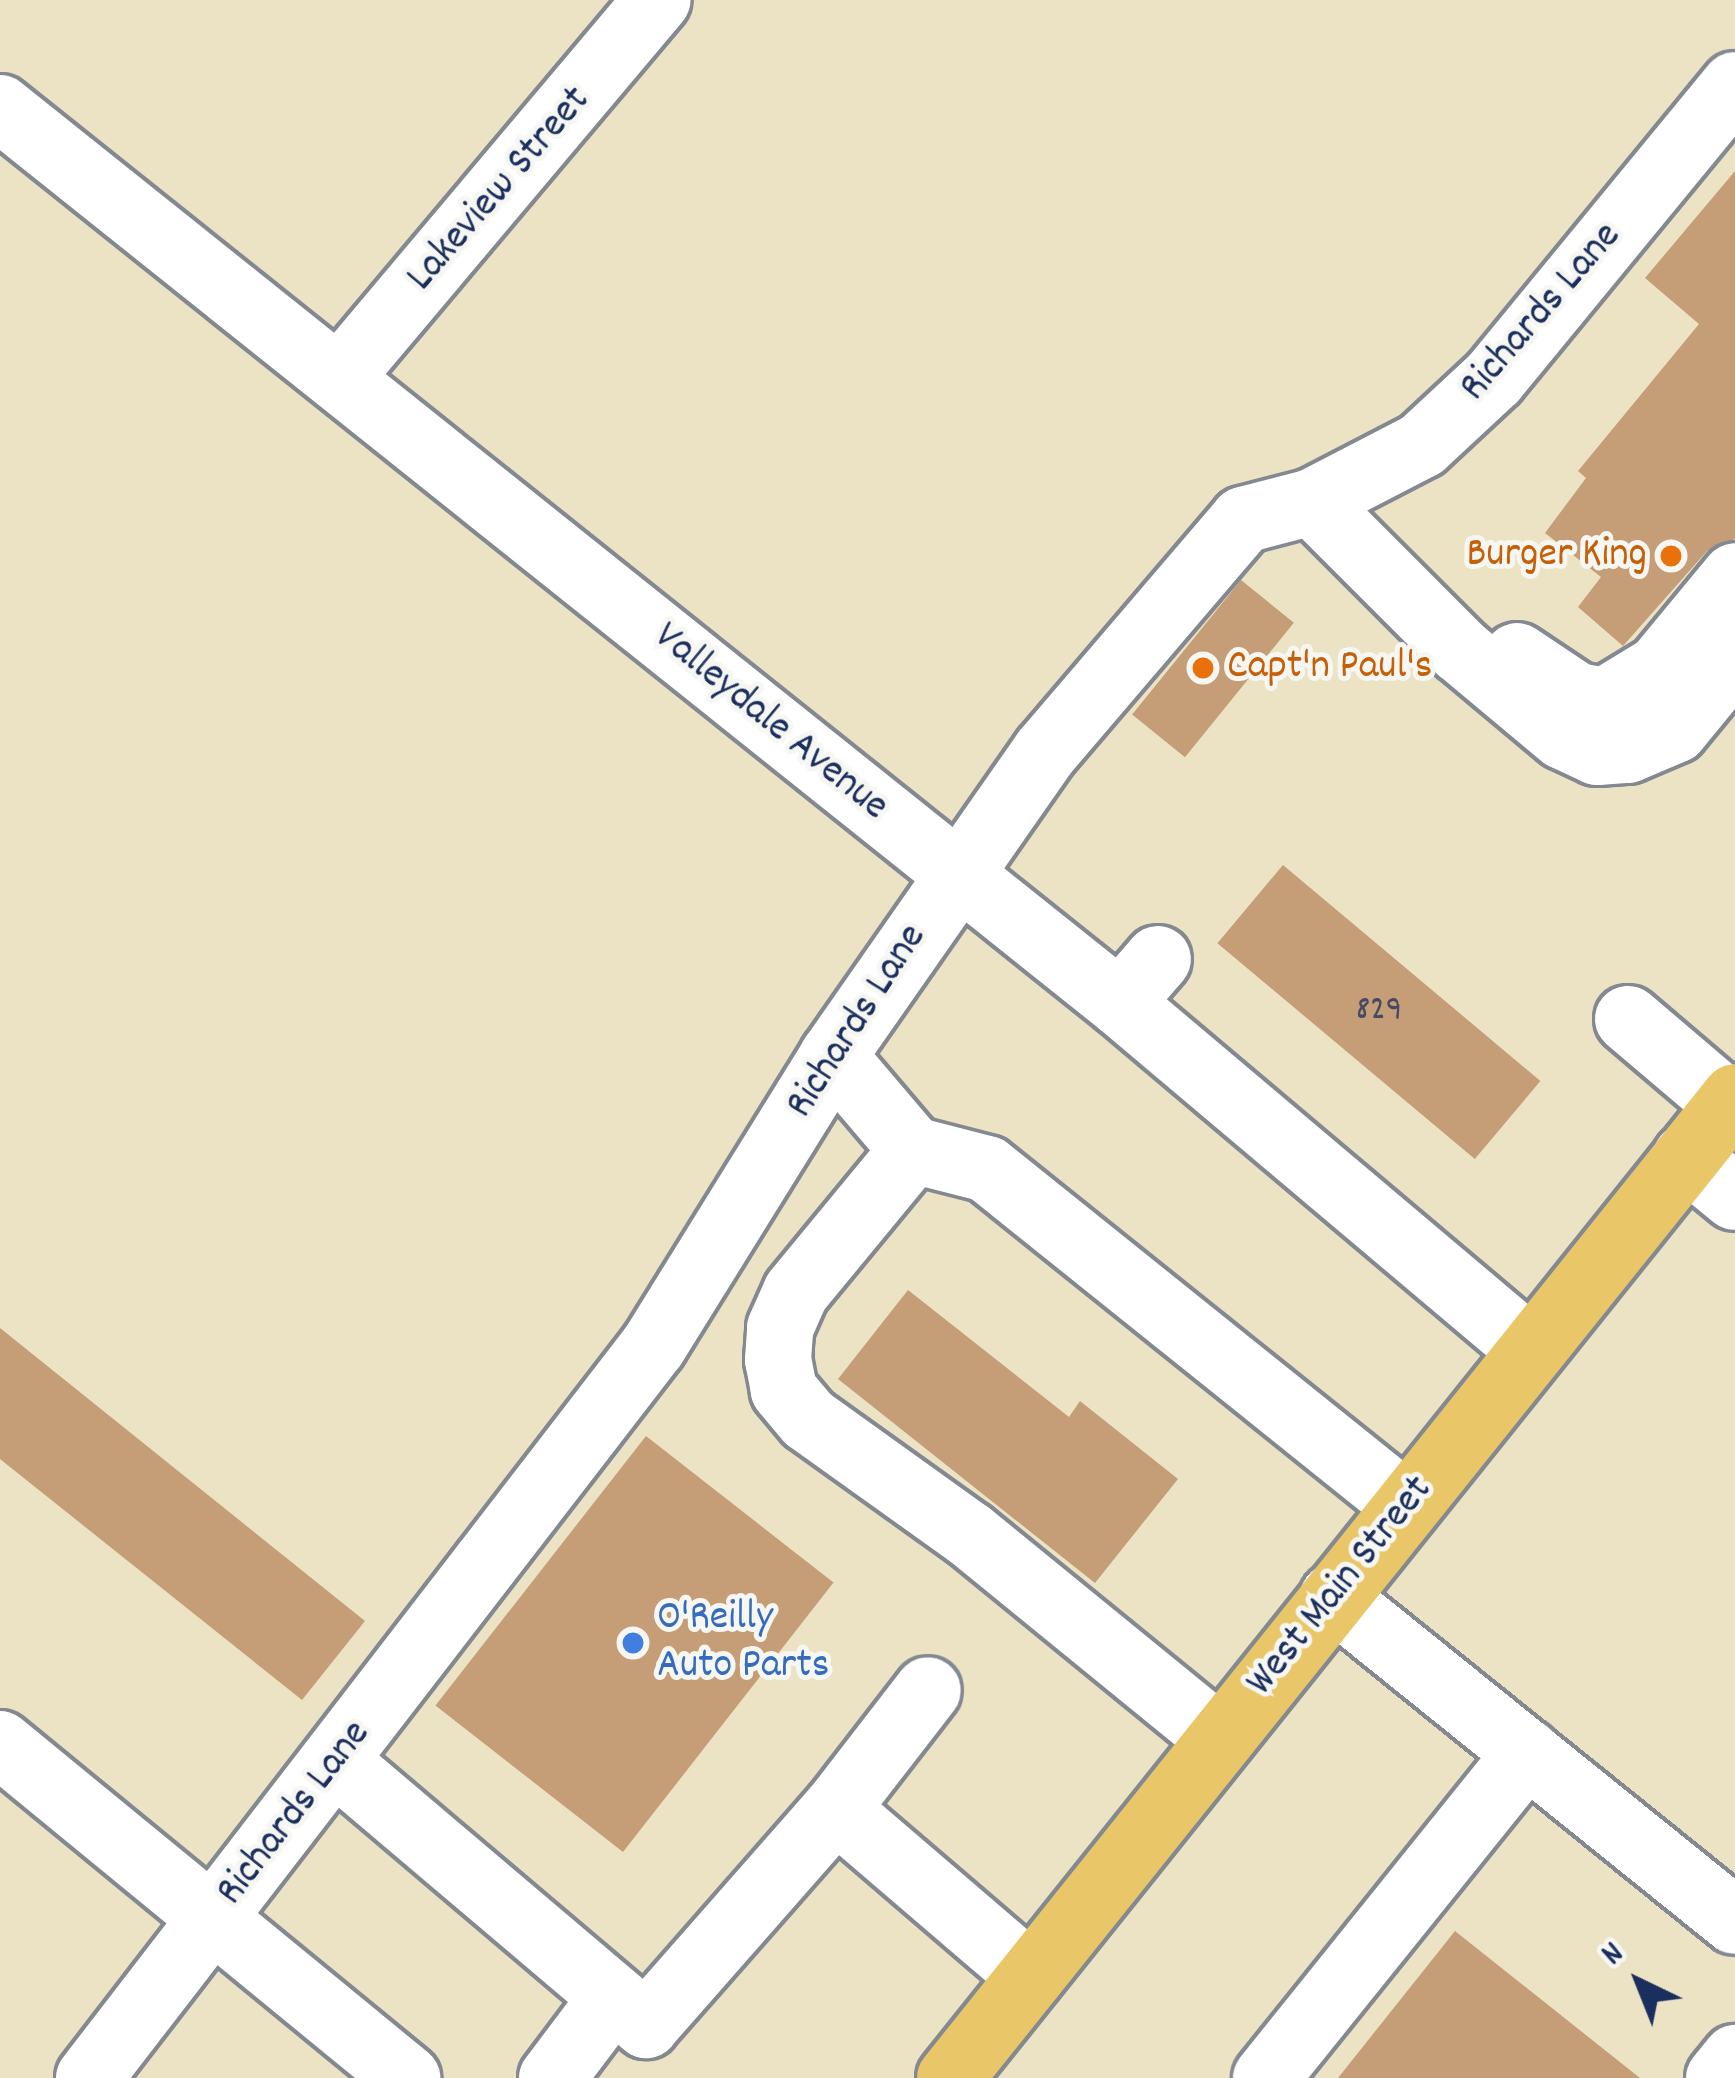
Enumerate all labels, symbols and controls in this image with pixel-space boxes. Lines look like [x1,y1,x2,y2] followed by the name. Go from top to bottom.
[397,77,603,303] street label: Lakeview Street
[1450,213,1634,413] street label: Richards Lane
[1466,531,1647,581] place label: Burger King
[1658,543,1684,569] marker: Burger King
[642,613,898,833] street label: Valleydale Avenue
[1227,643,1432,693] place label: Capt'n Paul's
[1190,655,1216,681] marker: Capt'n Paul's
[777,915,939,1129] street label: Richards Lane
[1356,990,1402,1034] house number: 829
[1237,1467,1445,1707] street label: West Main Street
[657,1594,829,1692] place label: O'Reilly Auto Parts
[620,1630,646,1656] marker: O'Reilly Auto Parts
[207,1711,383,1917] street label: Richards Lane
[1579,1922,1699,2042] north arrow
[1592,1933,1636,1978] text: N

